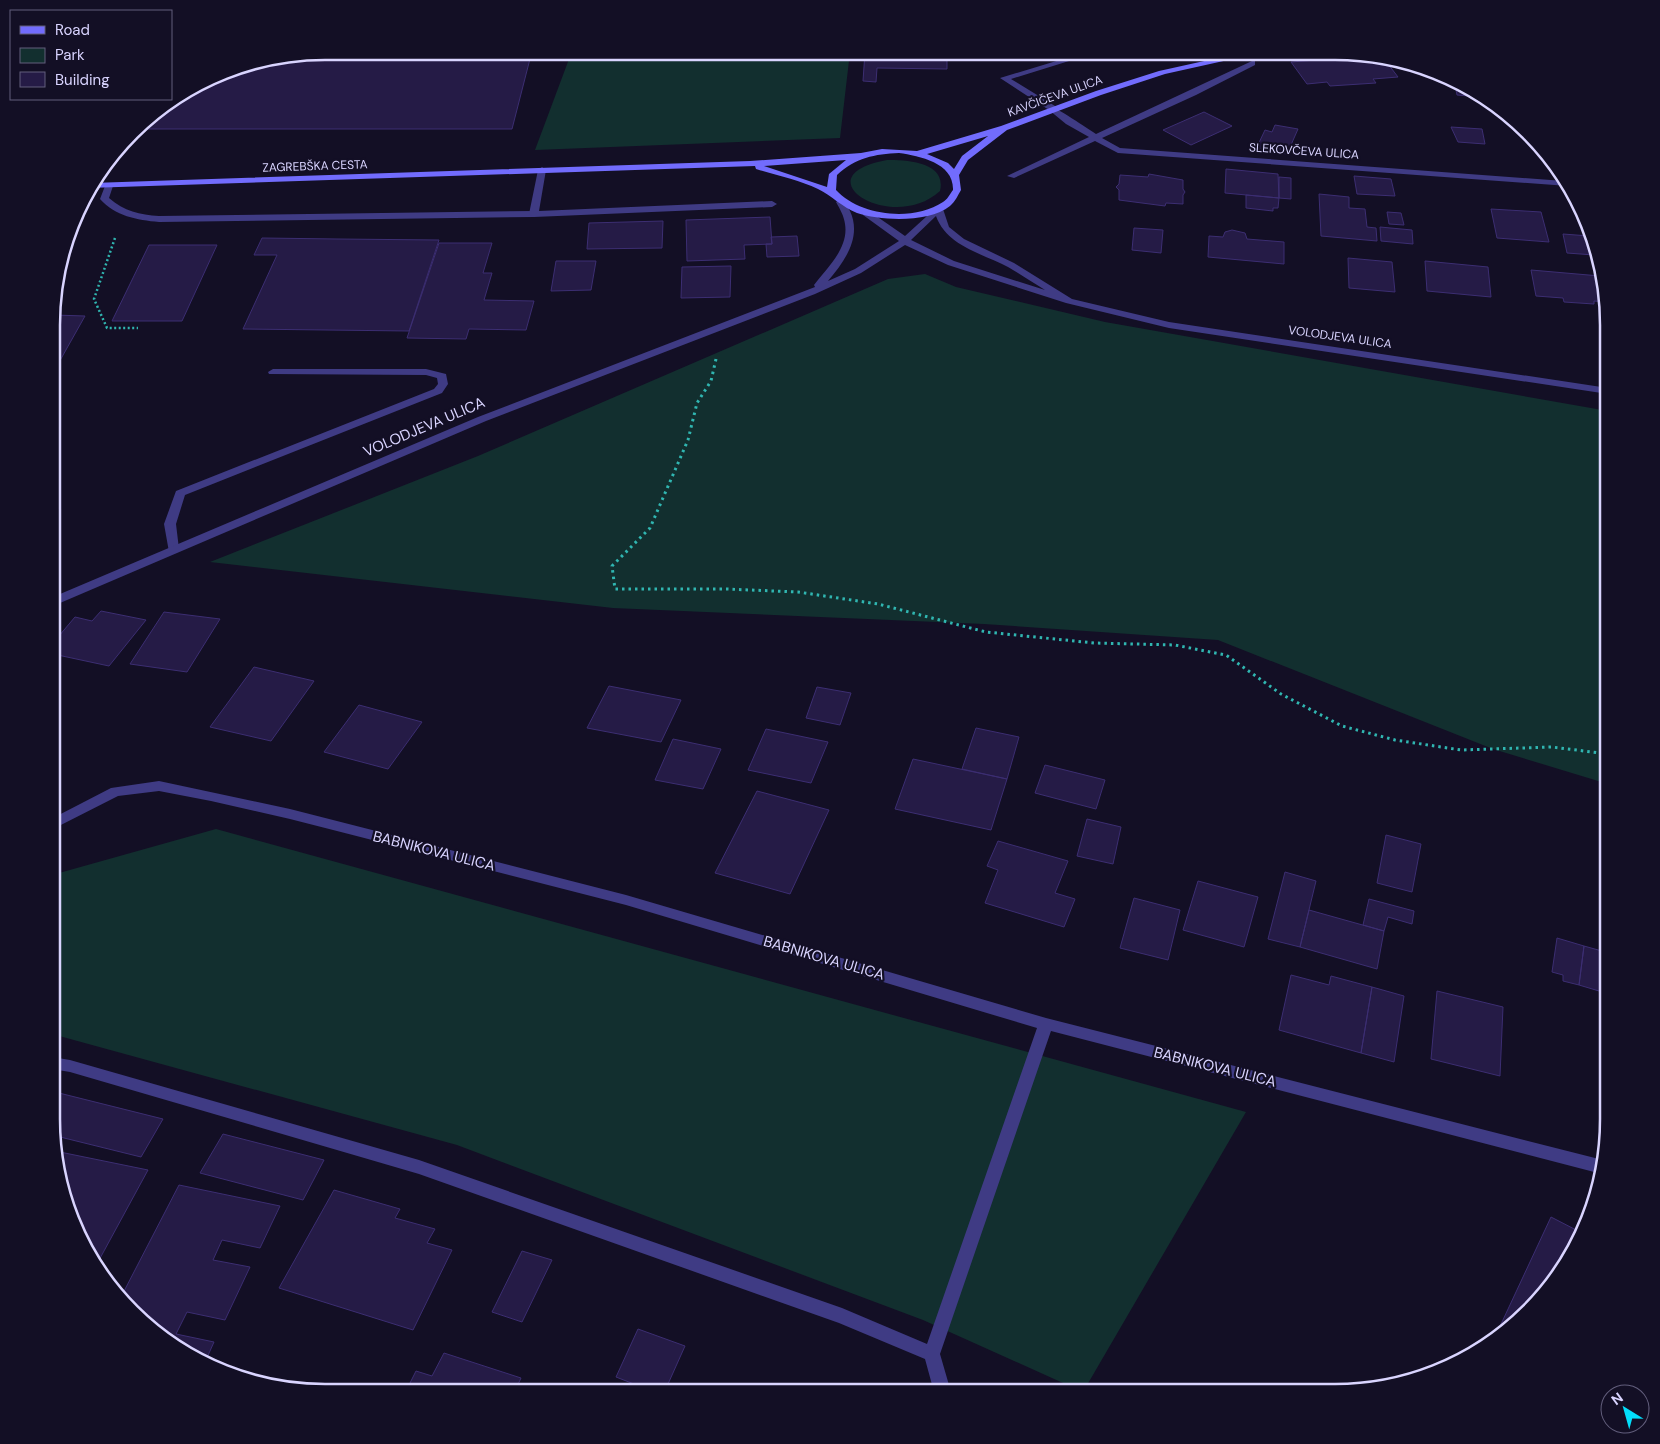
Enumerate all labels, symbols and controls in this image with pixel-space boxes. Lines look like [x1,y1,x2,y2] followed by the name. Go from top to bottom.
[10,10,172,100] legend
[55,20,90,40] text: Road
[55,45,85,65] text: Park
[55,70,110,90] text: Building
[1005,71,1105,121] street label: KAVČIČEVA ULICA
[1249,139,1359,163] street label: SLEKOVČEVA ULICA
[262,156,368,176] street label: ZAGREBŠKA CESTA
[1287,322,1393,352] street label: VOLODJEVA ULICA
[360,392,488,462] street label: VOLODJEVA ULICA
[371,826,497,876] street label: BABNIKOVA ULICA
[761,931,887,985] street label: BABNIKOVA ULICA
[1152,1042,1278,1092] street label: BABNIKOVA ULICA
[1600,1384,1650,1434] north arrow
[1608,1388,1627,1409] text: N

